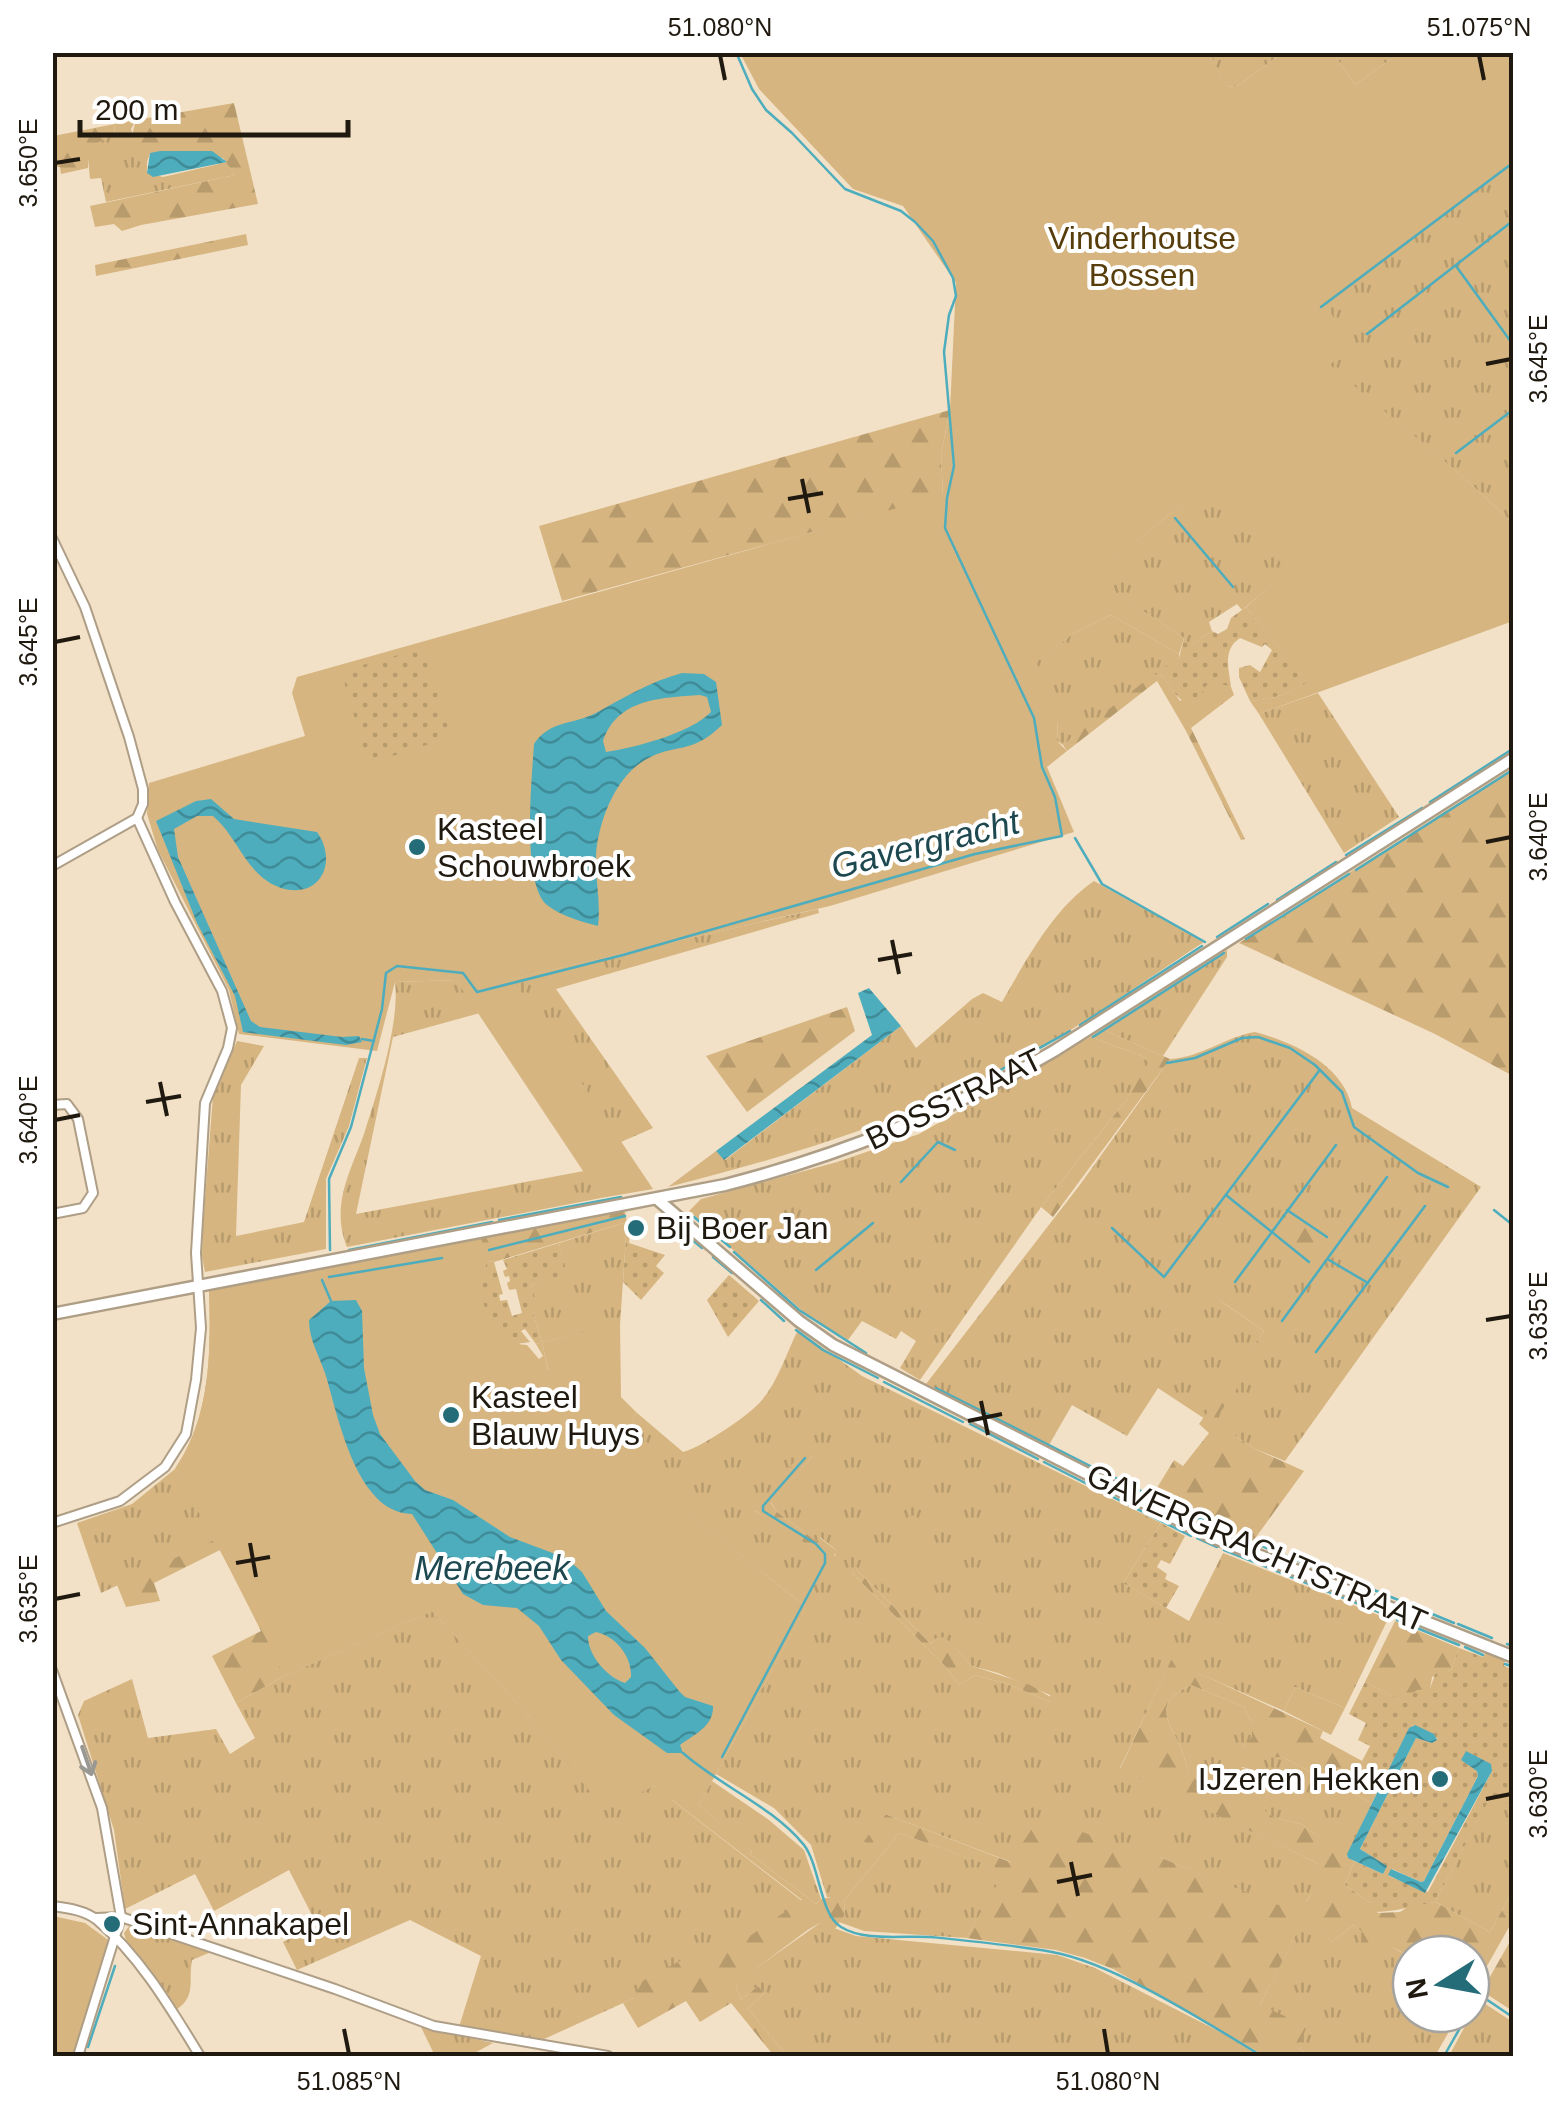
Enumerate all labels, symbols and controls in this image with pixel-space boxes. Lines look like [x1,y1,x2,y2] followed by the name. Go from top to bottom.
[668,13,772,41] text: 51.080°N
[1427,13,1531,41] text: 51.075°N
[80,75,348,137] scale bar
[95,93,178,126] text: 200 m
[14,118,42,208] text: 3.650°E
[1048,220,1236,293] park label: Vinderhoutse Bossen
[1524,314,1552,404] text: 3.645°E
[14,597,42,687] text: 3.645°E
[1524,792,1552,882] text: 3.640°E
[827,801,1024,886] water label: Gavergracht
[437,811,632,884] place label: Kasteel Schouwbroek
[406,836,428,858] marker: Kasteel Schouwbroek
[860,1041,1048,1157] street label: BOSSTRAAT
[14,1075,42,1165] text: 3.640°E
[656,1210,829,1246] place label: Bij Boer Jan
[625,1217,647,1239] marker: Bij Boer Jan
[1524,1271,1552,1361] text: 3.635°E
[471,1379,640,1452] place label: Kasteel Blauw Huys
[440,1404,462,1426] marker: Kasteel Blauw Huys
[1081,1457,1433,1639] street label: GAVERGRACHTSTRAAT
[414,1548,571,1587] water label: Merebeek
[14,1554,42,1644] text: 3.635°E
[79,1745,97,1776] one-way arrow
[1524,1749,1552,1839] text: 3.630°E
[1198,1761,1420,1797] place label: IJzeren Hekken
[1429,1768,1451,1790] marker: IJzeren Hekken
[132,1906,349,1942] place label: Sint-Annakapel
[101,1913,123,1935] marker: Sint-Annakapel
[1391,1934,1491,2034] north arrow
[1400,1976,1434,2002] text: N
[297,2067,401,2095] text: 51.085°N
[1056,2067,1160,2095] text: 51.080°N

